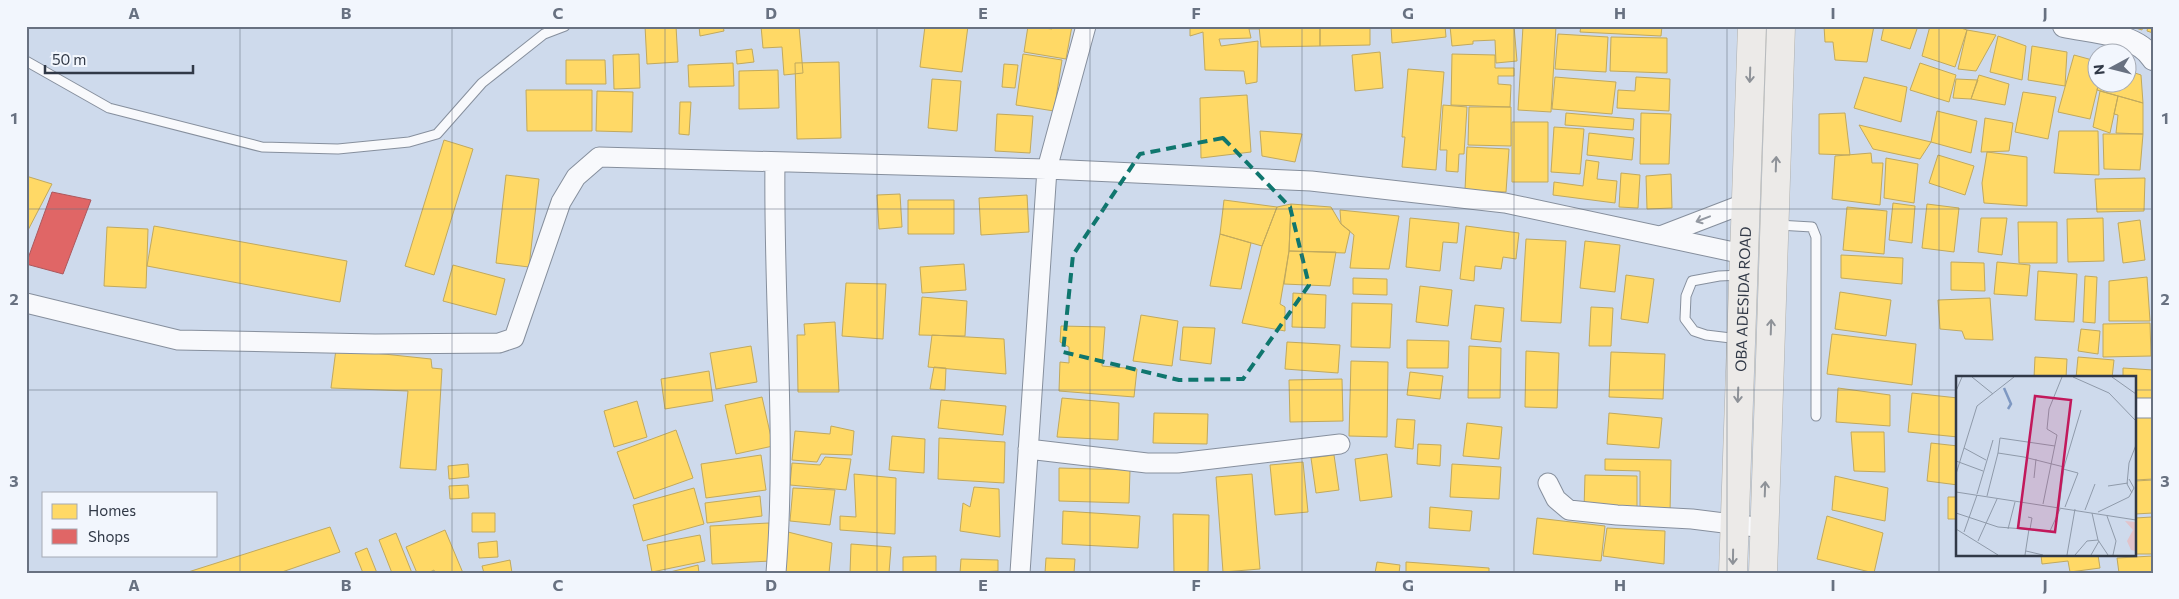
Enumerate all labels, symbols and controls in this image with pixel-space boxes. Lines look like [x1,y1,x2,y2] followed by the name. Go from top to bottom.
[128,3,140,22] text: A
[341,3,352,22] text: B
[553,3,564,22] text: C
[765,3,777,22] text: D
[978,3,988,22] text: E
[1191,3,1201,22] text: F
[1402,3,1414,22] text: G
[1614,3,1626,22] text: H
[1830,3,1836,22] text: I
[2042,3,2048,22] text: J
[45,42,192,74] scale bar
[2086,42,2136,92] north arrow
[52,50,86,68] text: 50 m
[2090,63,2108,76] text: N
[1746,67,1755,83] one-way arrow
[10,108,18,127] text: 1
[2161,108,2169,127] text: 1
[1771,156,1781,172] one-way arrow
[1696,215,1711,225] one-way arrow
[1731,226,1754,372] street label: OBA ADESIDA ROAD
[9,289,19,308] text: 2
[2160,289,2170,308] text: 2
[1766,319,1776,335] one-way arrow
[1956,376,2136,556] inset map
[1733,386,1743,402] one-way arrow
[9,471,19,490] text: 3
[2160,471,2170,490] text: 3
[1761,481,1770,497] one-way arrow
[42,492,218,556] legend
[88,501,136,519] text: Homes
[88,527,130,545] text: Shops
[1728,548,1738,565] one-way arrow
[128,575,140,594] text: A
[341,575,352,594] text: B
[553,575,564,594] text: C
[765,575,777,594] text: D
[978,575,988,594] text: E
[1191,575,1201,594] text: F
[1402,575,1414,594] text: G
[1614,575,1626,594] text: H
[1830,575,1836,594] text: I
[2042,575,2048,594] text: J

